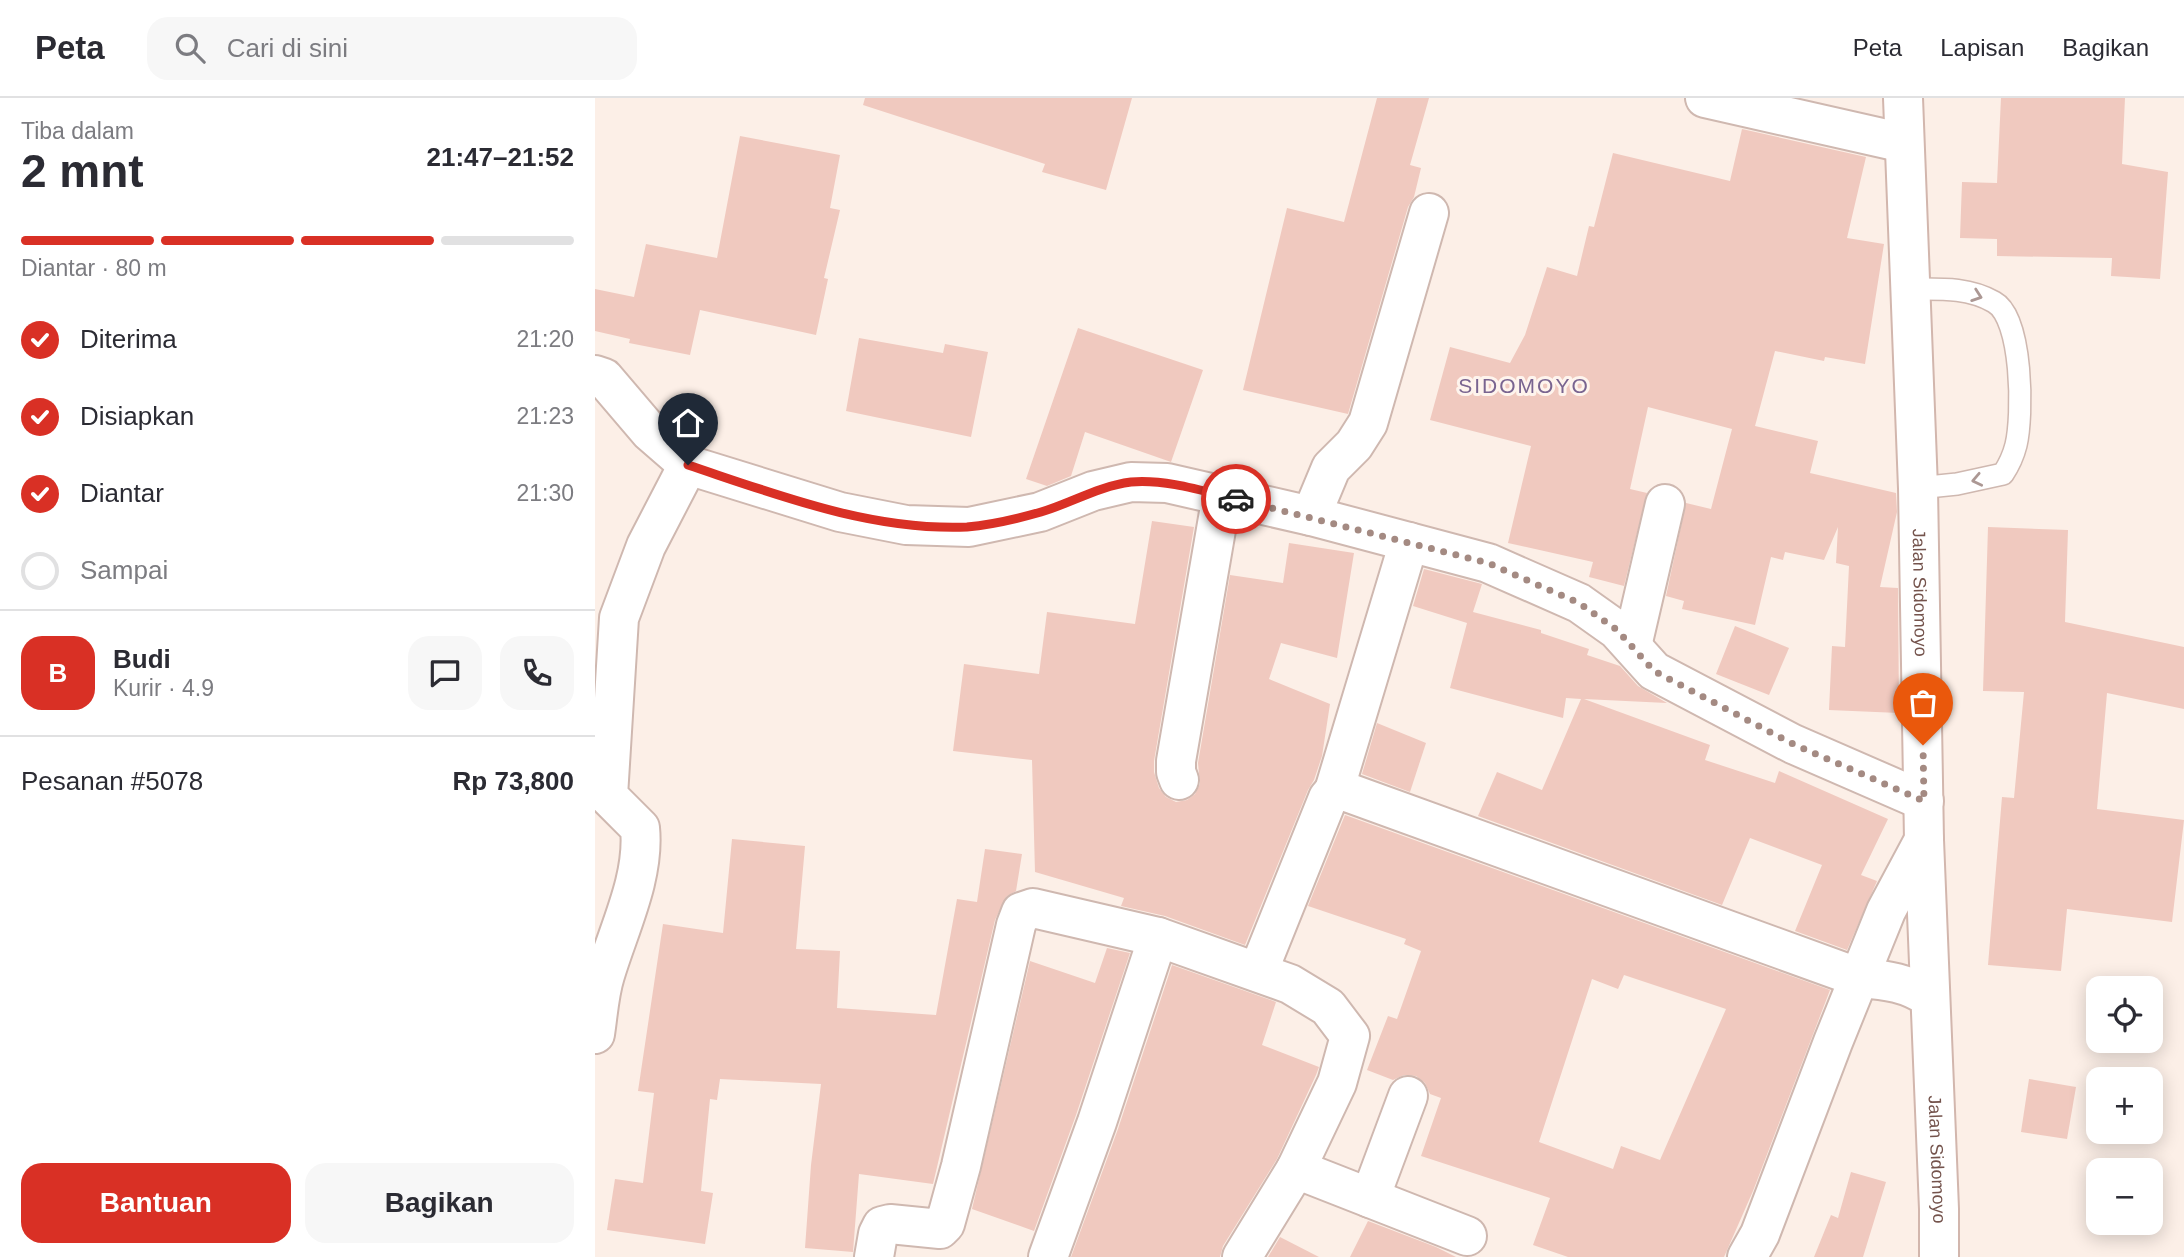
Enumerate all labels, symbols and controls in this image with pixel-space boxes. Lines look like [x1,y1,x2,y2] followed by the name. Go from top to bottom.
[147,17,637,80] search box
[35,29,105,66] text: Peta
[171,29,209,67] icon: search
[227,33,348,63] text: Cari di sini
[1853,34,1902,61] text: Peta
[1940,34,2024,61] text: Lapisan
[2062,34,2149,61] text: Bagikan
[21,118,134,144] text: Tiba dalam
[427,142,574,172] text: 21:47–21:52
[21,145,144,197] text: 2 mnt
[21,255,167,281] text: Diantar · 80 m
[1971,288,1983,302] one-way arrow
[21,321,59,359] icon: check
[80,324,177,354] text: Diterima
[516,326,574,352] text: 21:20
[1458,374,1590,397] district label: SIDOMOYO
[658,393,718,465] pin
[21,398,59,436] icon: check
[80,401,194,431] text: Disiapkan
[516,403,574,429] text: 21:23
[669,404,707,442] icon: home
[1201,464,1271,534] courier
[1971,471,1983,486] one-way arrow
[21,475,59,513] icon: check
[80,478,164,508] text: Diantar
[516,480,574,506] text: 21:30
[1217,480,1255,518] icon: car
[1909,528,1931,657] street label: Jalan Sidomoyo
[80,555,168,585] text: Sampai
[408,636,482,710] button: chat
[500,636,574,710] button: phone
[113,644,171,674] text: Budi
[49,658,67,688] text: B
[1893,673,1953,745] pin
[113,675,214,701] text: Kurir · 4.9
[1904,684,1942,722] icon: bag
[21,766,203,796] text: Pesanan #5078
[453,766,574,796] text: Rp 73,800
[2086,976,2163,1235] map controls
[2086,976,2163,1053] button: locate
[2086,1067,2163,1144] button: +
[1924,1095,1949,1223] street label: Jalan Sidomoyo
[2086,1158,2163,1235] button: −
[21,1163,291,1243] button: Bantuan
[305,1163,574,1243] button: Bagikan

